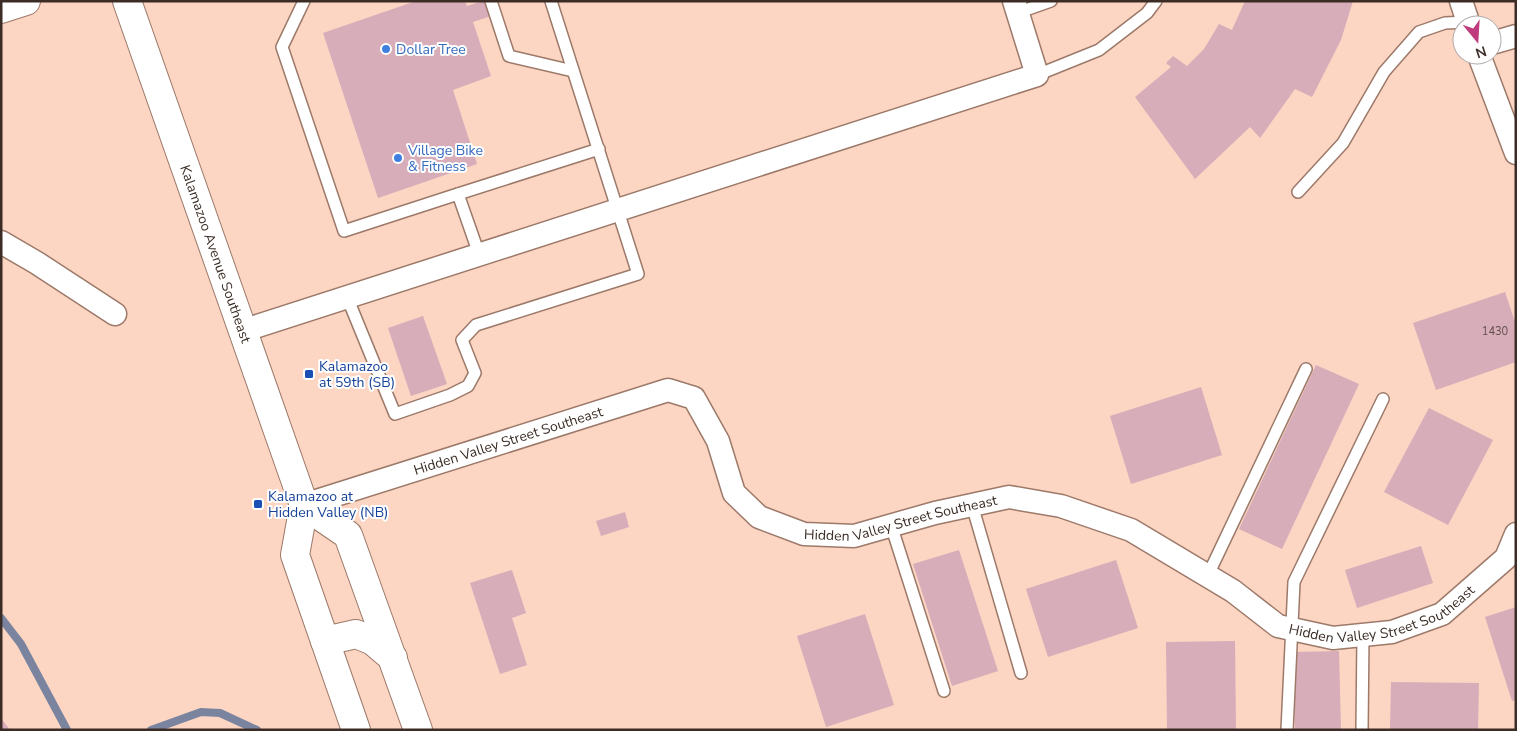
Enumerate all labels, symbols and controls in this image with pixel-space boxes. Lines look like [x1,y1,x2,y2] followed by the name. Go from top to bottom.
[1452,15,1502,65] north arrow
[396,40,466,59] place label: Dollar Tree
[1473,41,1489,63] text: N
[380,43,392,55] marker: Dollar Tree
[407,141,483,176] place label: Village Bike & Fitness
[392,152,404,164] marker: Village Bike & Fitness
[176,162,256,346] street label: Kalamazoo Avenue Southeast
[1482,324,1509,339] house number: 1430
[319,357,395,392] place label: Kalamazoo at 59th (SB)
[303,368,315,380] marker: Kalamazoo at 59th (SB)
[411,402,605,479] street label: Hidden Valley Street Southeast
[268,487,389,522] place label: Kalamazoo at Hidden Valley (NB)
[804,490,999,546] street label: Hidden Valley Street Southeast
[252,498,264,510] marker: Kalamazoo at Hidden Valley (NB)
[1287,580,1478,647] street label: Hidden Valley Street Southeast

